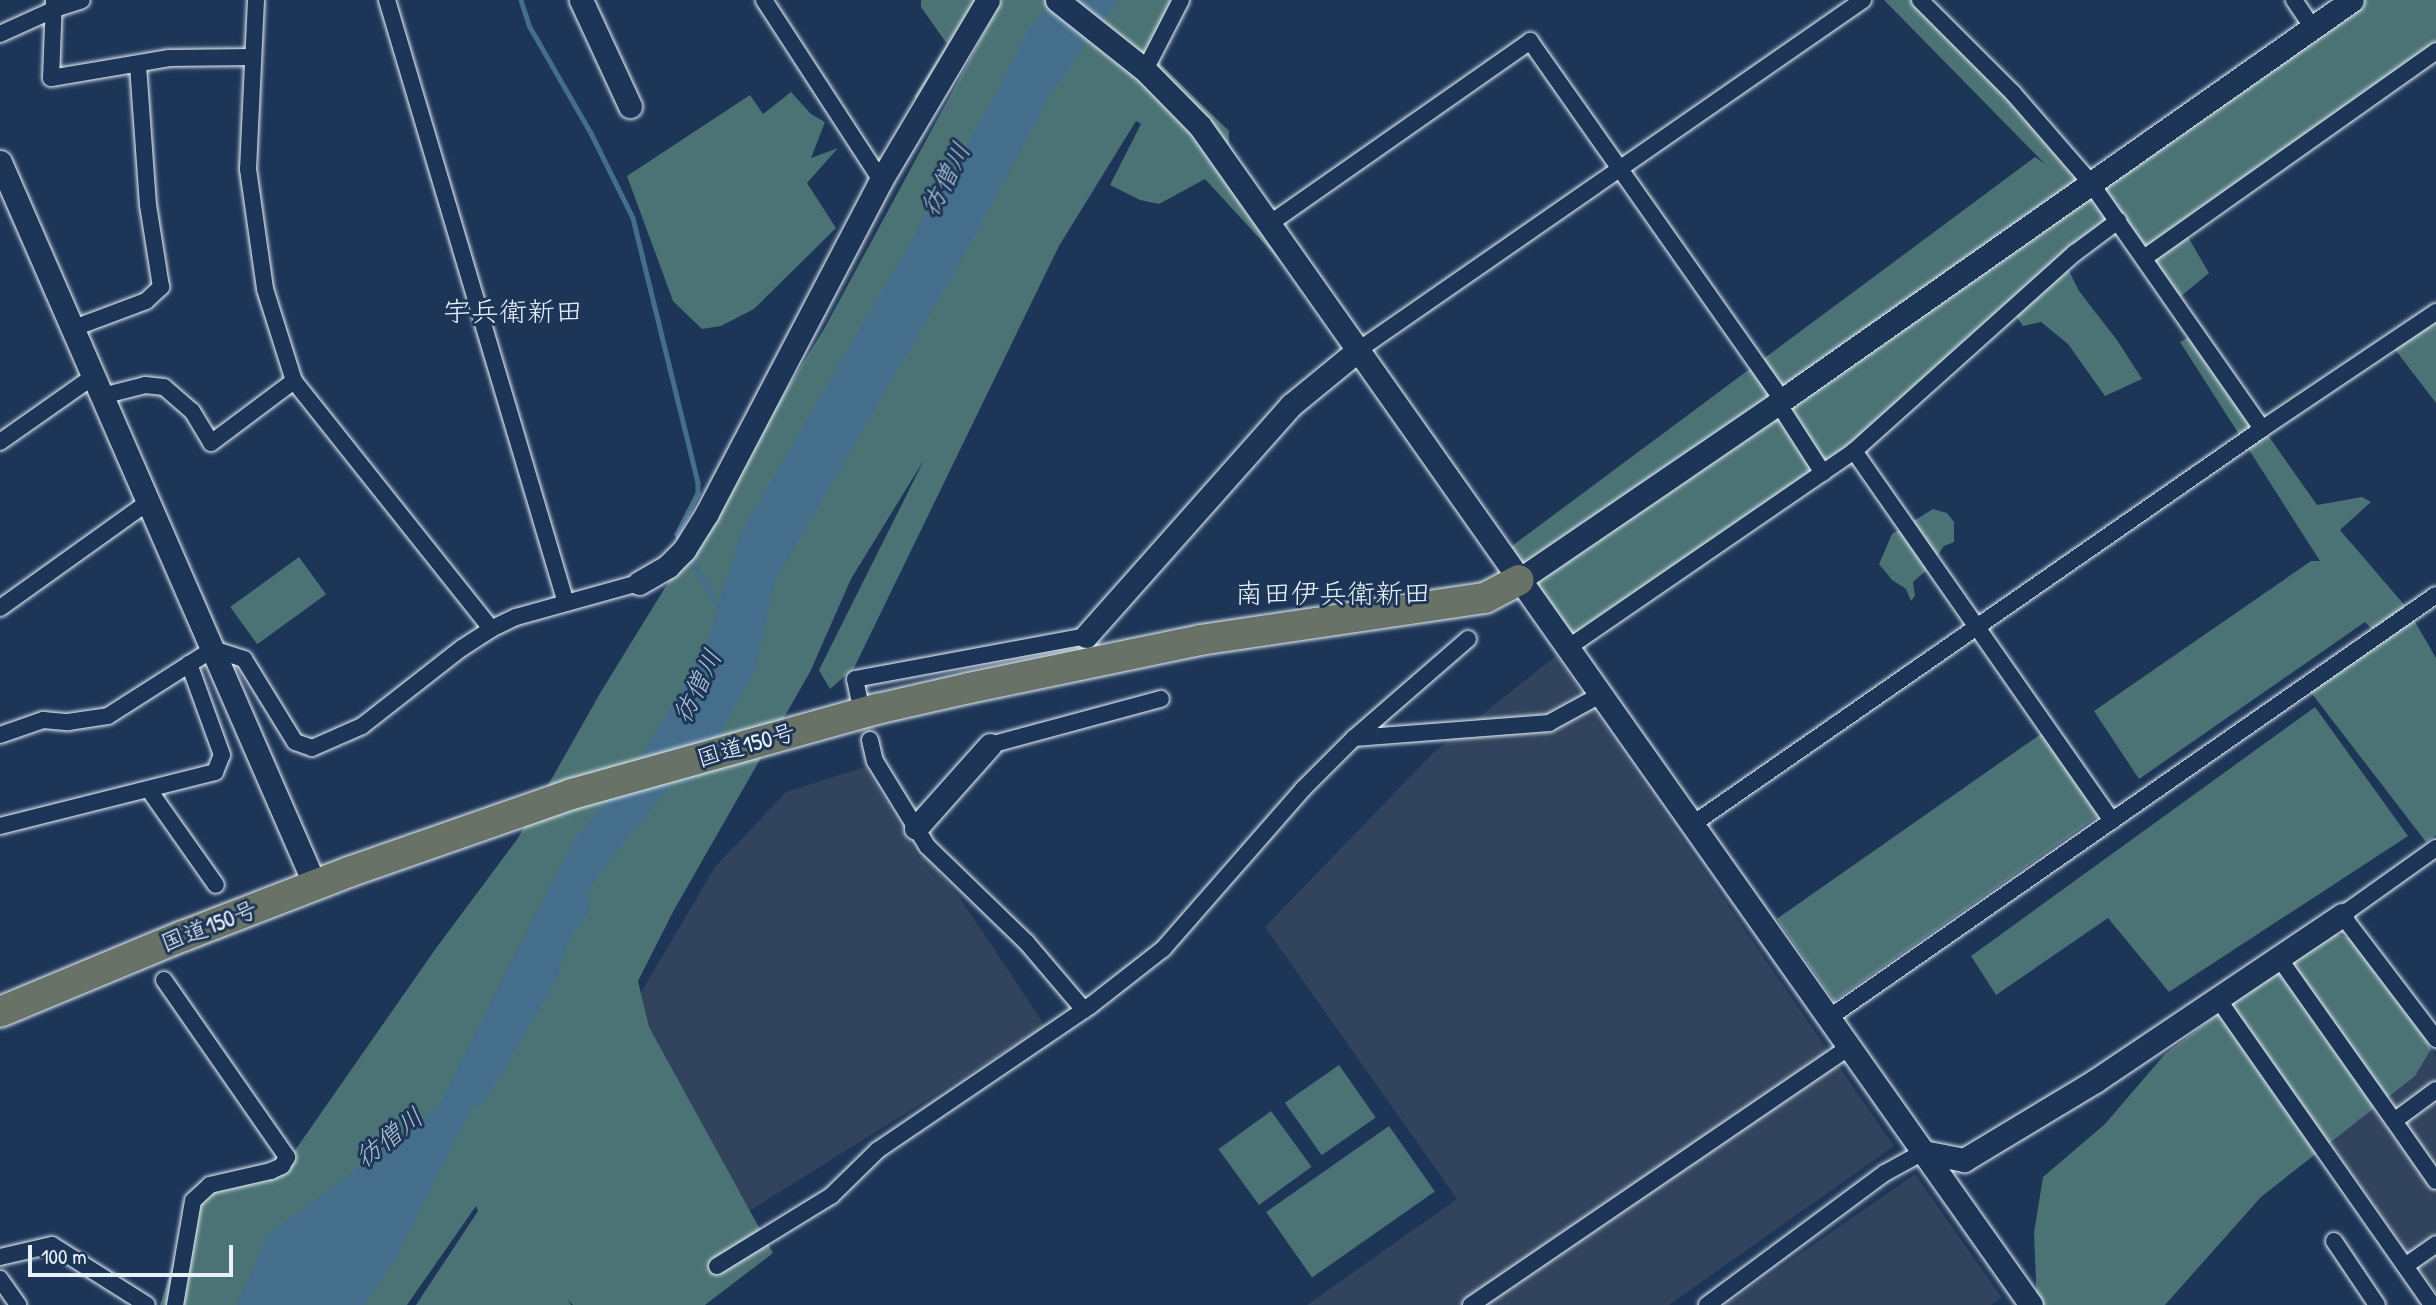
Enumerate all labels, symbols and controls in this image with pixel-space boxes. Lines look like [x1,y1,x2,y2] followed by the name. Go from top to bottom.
[913,137,977,221] water label: 彷僧川
[443,294,583,328] district label: 宇兵衛新田
[1235,576,1431,610] district label: 南田伊兵衛新田
[666,644,728,728] water label: 彷僧川
[693,717,799,773] street label: 国道150号
[156,894,262,958] street label: 国道150号
[349,1101,429,1173] water label: 彷僧川
[32,1232,236,1276] scale bar
[41,1242,87,1271] text: 100 m

